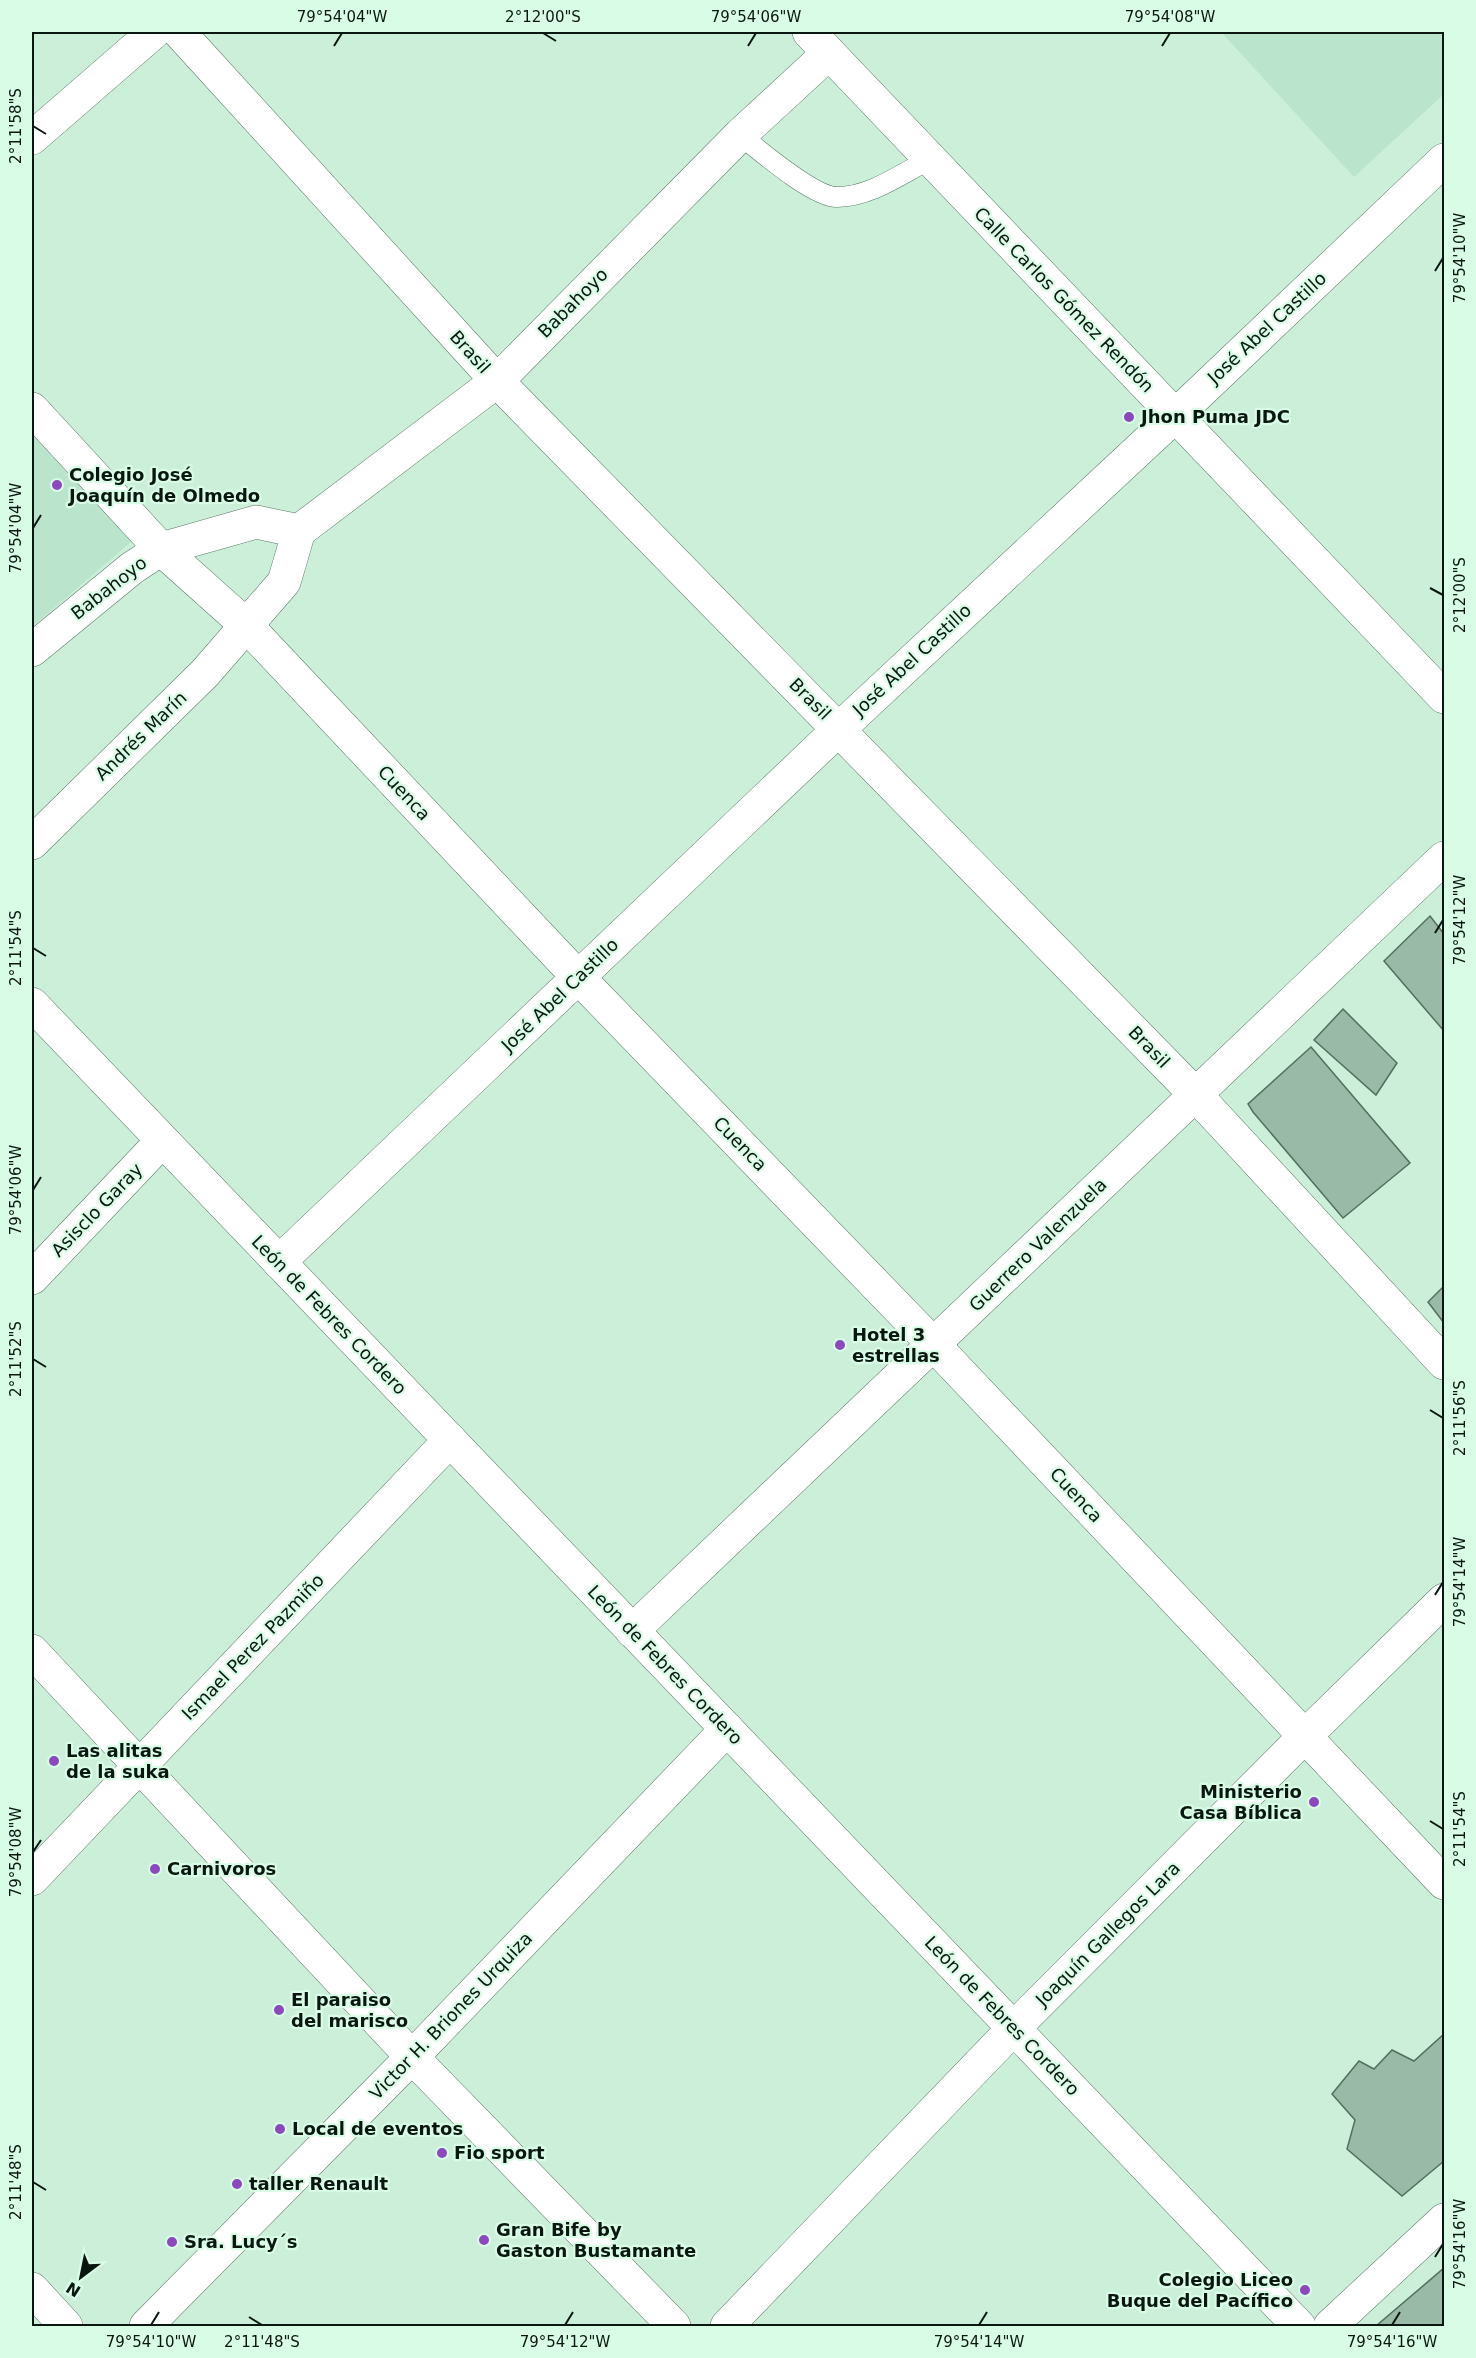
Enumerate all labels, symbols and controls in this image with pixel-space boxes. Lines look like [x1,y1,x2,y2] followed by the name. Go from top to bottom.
[297,8,387,26] text: 79°54'04"W
[505,8,581,26] text: 2°12'00"S
[711,8,801,26] text: 79°54'06"W
[1125,8,1215,26] text: 79°54'08"W
[7,88,25,164] text: 2°11'58"S
[970,203,1158,397] street label: Calle Carlos Gómez Rendón
[1451,213,1469,303] text: 79°54'10"W
[533,263,612,342] street label: Babahoyo
[1202,267,1330,389] street label: José Abel Castillo
[446,326,495,377] street label: Brasil
[1139,406,1290,427] place label: Jhon Puma JDC
[1122,410,1136,424] marker: Jhon Puma JDC
[67,464,260,506] place label: Colegio José Joaquín de Olmedo
[50,478,64,492] marker: Colegio José Joaquín de Olmedo
[7,483,25,573] text: 79°54'04"W
[67,552,151,624] street label: Babahoyo
[1451,557,1469,633] text: 2°12'00"S
[847,599,975,721] street label: José Abel Castillo
[785,673,836,724] street label: Brasil
[91,687,191,784] street label: Andrés Marín
[374,761,435,824] street label: Cuenca
[1451,875,1469,965] text: 79°54'12"W
[7,910,25,986] text: 2°11'54"S
[496,934,622,1056] street label: José Abel Castillo
[1124,1021,1174,1072] street label: Brasil
[709,1112,771,1175] street label: Cuenca
[7,1145,25,1235] text: 79°54'06"W
[47,1158,147,1261] street label: Asisclo Garay
[965,1174,1111,1316] street label: Guerrero Valenzuela
[248,1231,411,1399] street label: León de Febres Cordero
[7,1321,25,1397] text: 2°11'52"S
[852,1324,940,1366] place label: Hotel 3 estrellas
[833,1338,847,1352] marker: Hotel 3 estrellas
[1451,1380,1469,1456] text: 2°11'56"S
[1046,1463,1107,1526] street label: Cuenca
[1451,1537,1469,1627] text: 79°54'14"W
[177,1569,328,1724] street label: Ismael Perez Pazmiño
[584,1581,747,1749] street label: León de Febres Cordero
[66,1740,170,1782] place label: Las alitas de la suka
[47,1754,61,1768] marker: Las alitas de la suka
[1180,1781,1302,1823] place label: Ministerio Casa Bíblica
[1451,1791,1469,1867] text: 2°11'54"S
[1307,1795,1321,1809] marker: Ministerio Casa Bíblica
[7,1807,25,1897] text: 79°54'08"W
[1030,1857,1184,2011] street label: Joaquín Gallegos Lara
[167,1858,276,1879] place label: Carnivoros
[148,1862,162,1876] marker: Carnivoros
[365,1928,536,2104] street label: Victor H. Briones Urquiza
[921,1932,1084,2100] street label: León de Febres Cordero
[291,1989,408,2031] place label: El paraiso del marisco
[272,2003,286,2017] marker: El paraiso del marisco
[292,2118,463,2139] place label: Local de eventos
[273,2122,287,2136] marker: Local de eventos
[454,2142,545,2163] place label: Fio sport
[7,2144,25,2220] text: 2°11'48"S
[435,2146,449,2160] marker: Fio sport
[249,2173,388,2194] place label: taller Renault
[230,2177,244,2191] marker: taller Renault
[1451,2199,1469,2289] text: 79°54'16"W
[496,2219,696,2261] place label: Gran Bife by Gaston Bustamante
[184,2231,298,2252] place label: Sra. Lucy´s
[477,2233,491,2247] marker: Gran Bife by Gaston Bustamante
[165,2235,179,2249] marker: Sra. Lucy´s
[51,2247,111,2307] north arrow
[1107,2269,1293,2311] place label: Colegio Liceo Buque del Pacífico
[63,2278,84,2301] text: N
[1298,2283,1312,2297] marker: Colegio Liceo Buque del Pacífico
[106,2333,196,2351] text: 79°54'10"W
[224,2333,300,2351] text: 2°11'48"S
[520,2333,610,2351] text: 79°54'12"W
[934,2333,1024,2351] text: 79°54'14"W
[1347,2333,1437,2351] text: 79°54'16"W

